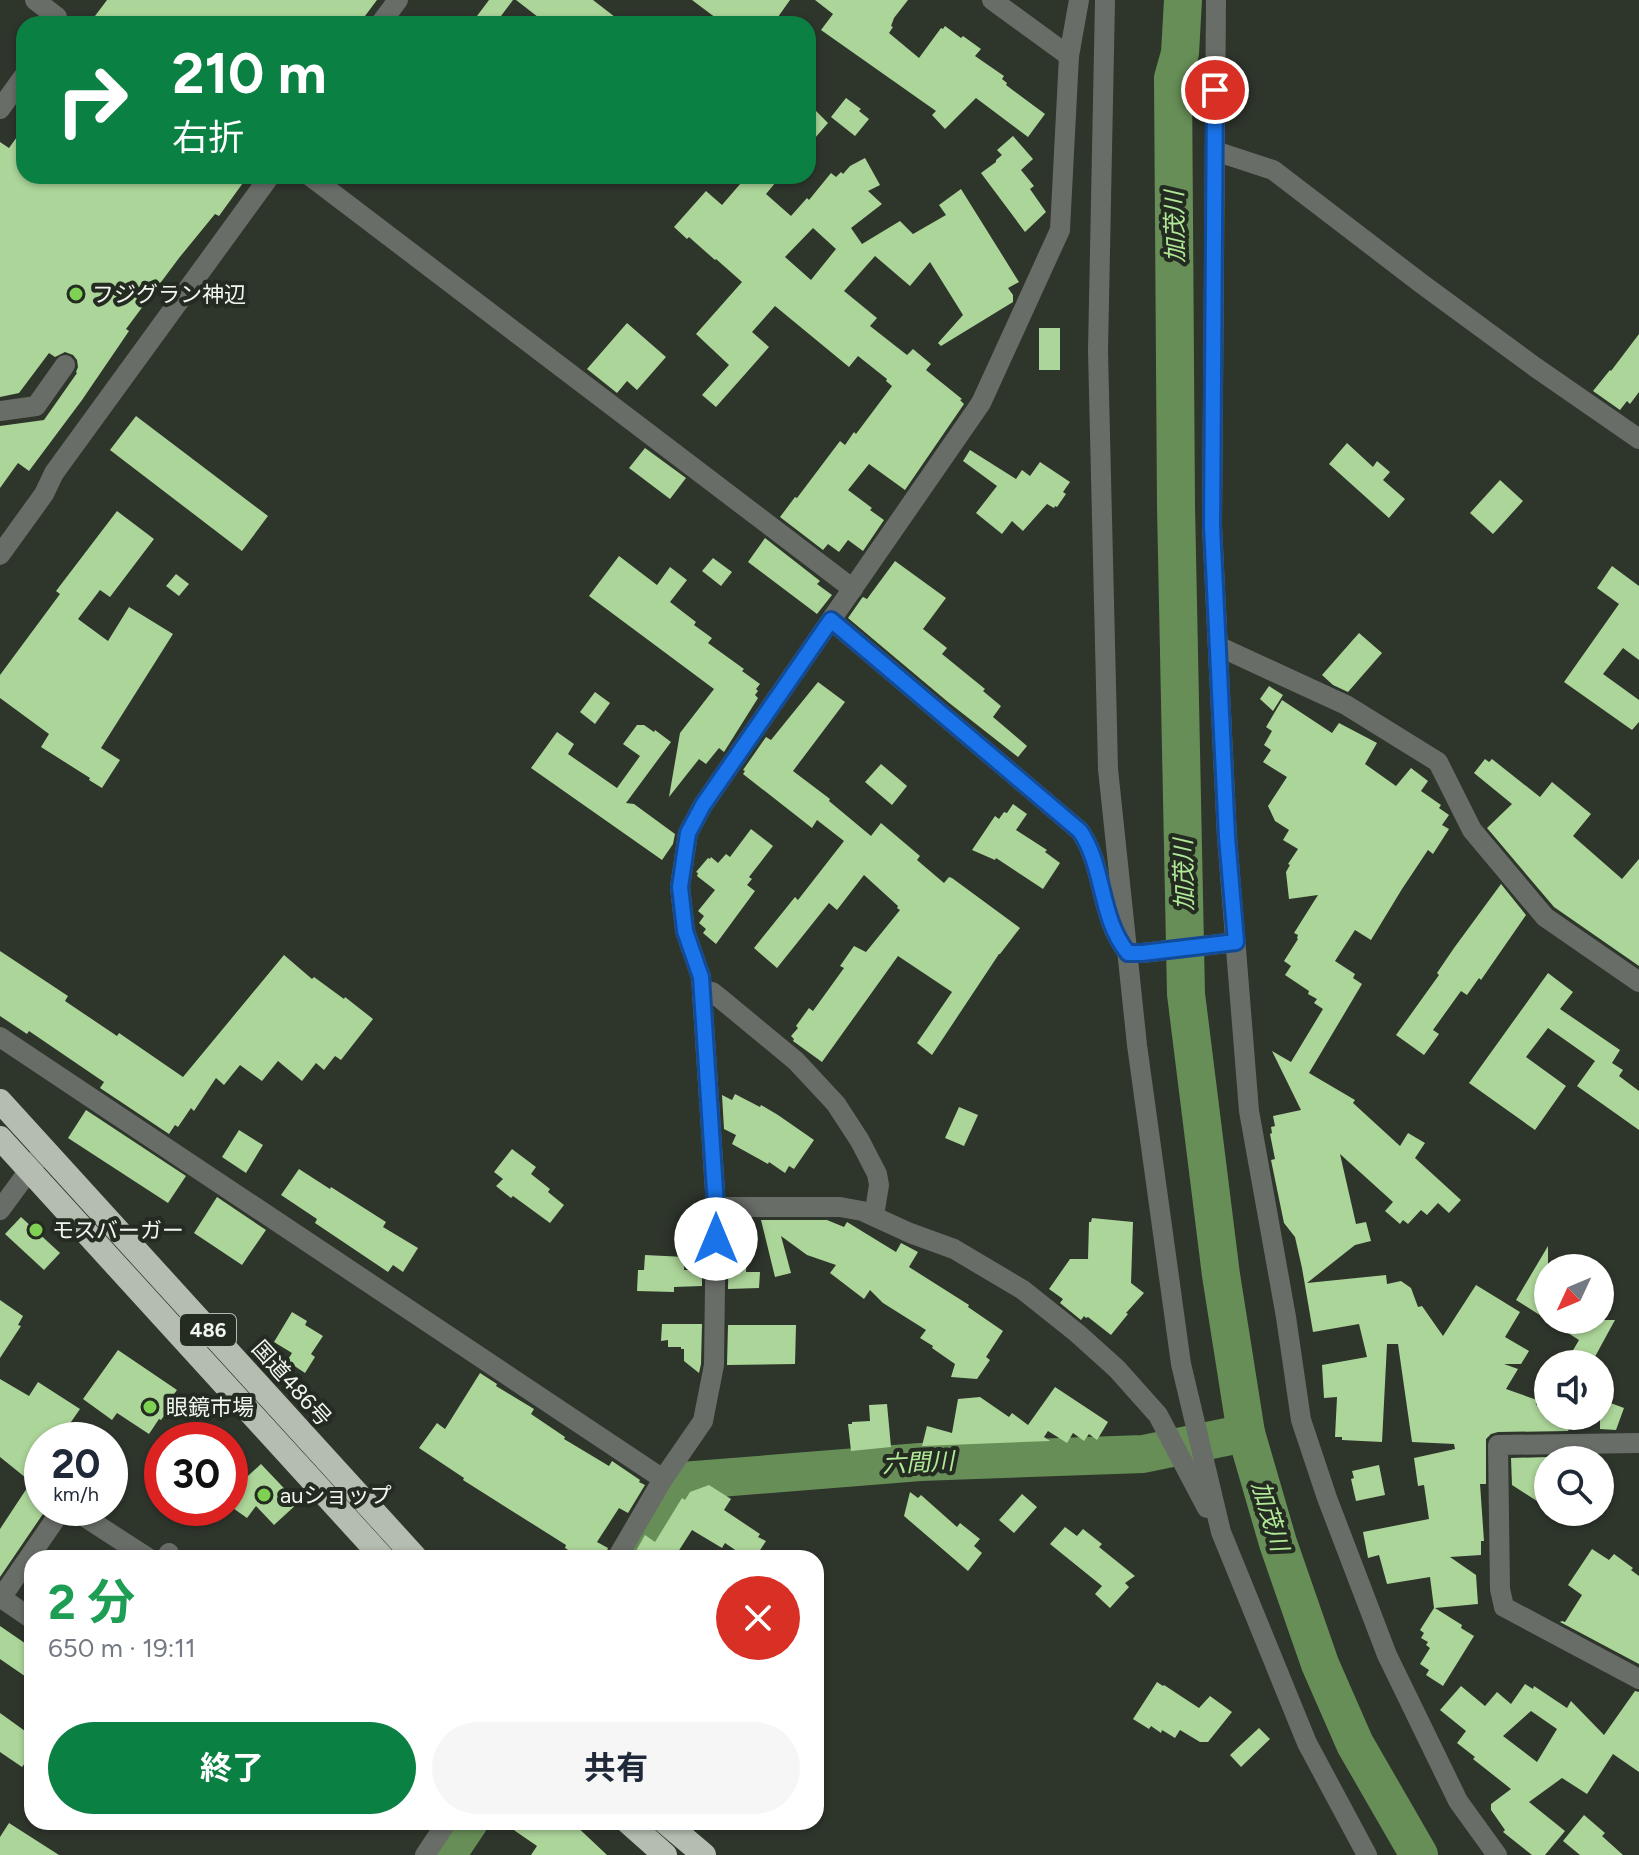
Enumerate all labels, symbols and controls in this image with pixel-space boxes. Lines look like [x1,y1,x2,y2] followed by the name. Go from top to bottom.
[172,40,327,107] text: 210 m
[40,48,144,152] icon: right
[1181,56,1249,124] pin
[1193,68,1237,112] icon: arrive
[172,116,244,159] text: 右折
[1159,188,1190,263] water label: 加茂川
[92,281,246,308] place label: フジグラン神辺
[67,285,85,303] marker: フジグラン神辺
[1168,836,1199,911] water label: 加茂川
[674,1197,758,1281] position arrow
[52,1217,184,1244] place label: モスバーガー
[27,1221,45,1239] marker: モスバーガー
[1534,1254,1614,1334] north arrow
[1534,1254,1614,1526] map controls
[180,1314,236,1346] road number: 486
[246,1335,337,1432] street label: 国道486号
[1534,1350,1614,1430] button: sound
[166,1394,254,1421] place label: 眼鏡市場
[141,1398,159,1416] marker: 眼鏡市場
[144,1422,248,1526] speed limit sign: 30
[51,1440,101,1488] text: 20
[881,1446,958,1479] water label: 六間川
[1534,1446,1614,1526] button: search
[1246,1477,1296,1557] water label: 加茂川
[53,1482,99,1506] text: km/h
[280,1482,392,1509] place label: auショップ
[255,1486,273,1504] marker: auショップ
[48,1573,135,1631] text: 2 分
[716,1576,800,1660] button: close
[48,1632,196,1664] text: 650 m · 19:11
[48,1722,416,1814] button: 終了
[432,1722,800,1814] button: 共有

